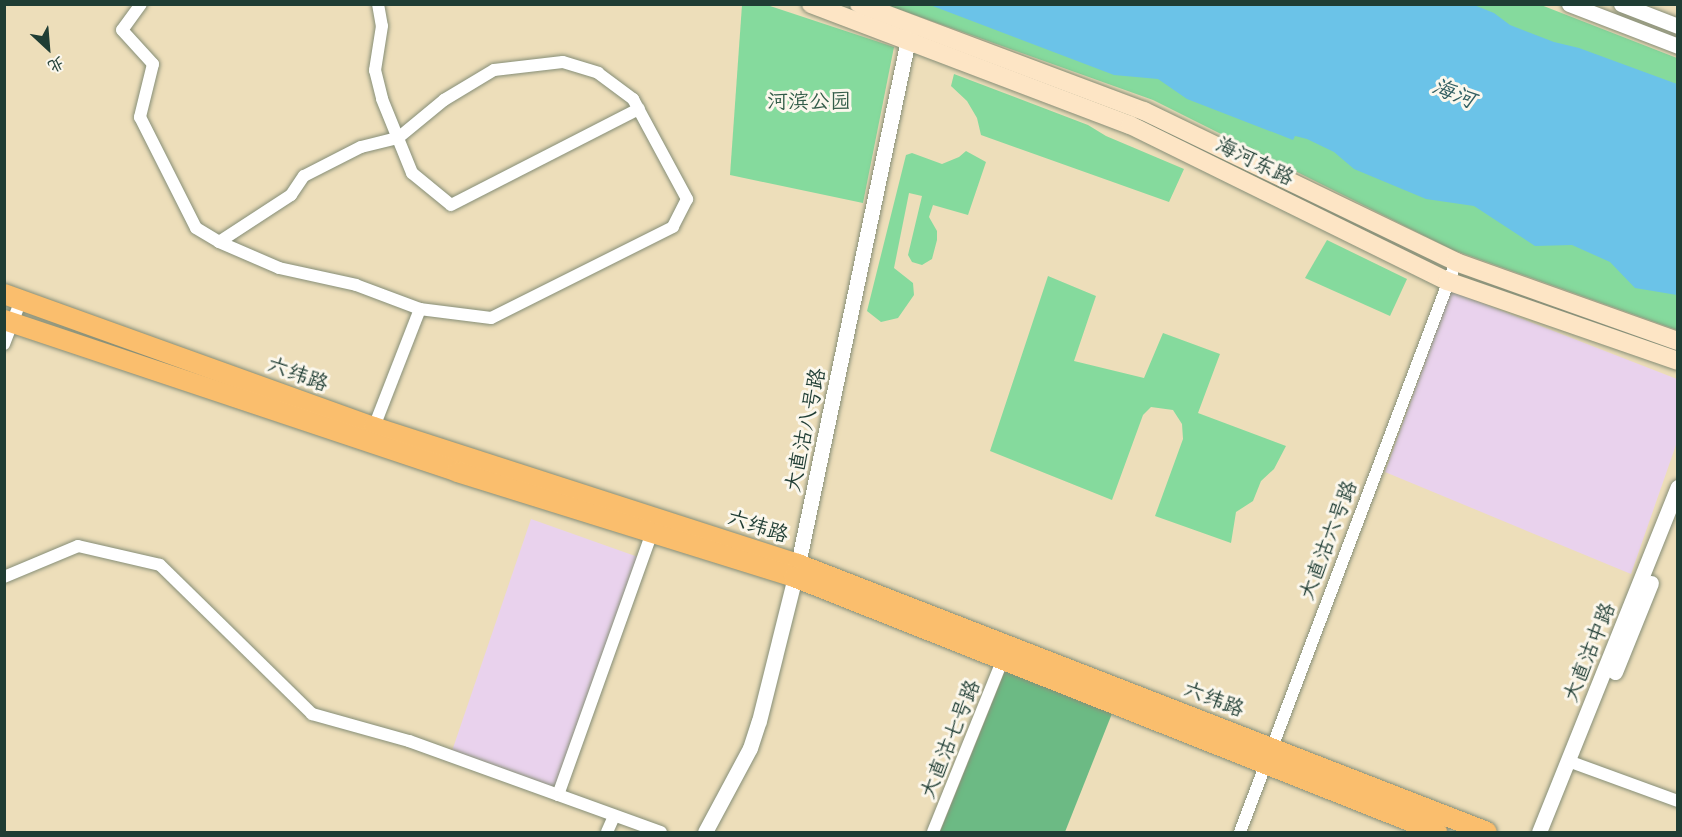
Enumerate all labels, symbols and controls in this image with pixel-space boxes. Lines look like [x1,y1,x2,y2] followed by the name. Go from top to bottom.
[18,18,78,78] north arrow
[45,53,67,77] text: 北
[1429,73,1479,113] water label: 海河
[767,88,851,114] park label: 河滨公园
[1212,131,1298,191] street label: 海河东路
[264,351,332,397] street label: 六纬路
[780,366,830,494] street label: 大直沽八号路
[1294,477,1362,603] street label: 大直沽六号路
[724,504,792,548] street label: 六纬路
[1558,599,1620,705] street label: 大直沽中路
[915,676,985,802] street label: 大直沽七号路
[1180,676,1248,722] street label: 六纬路

